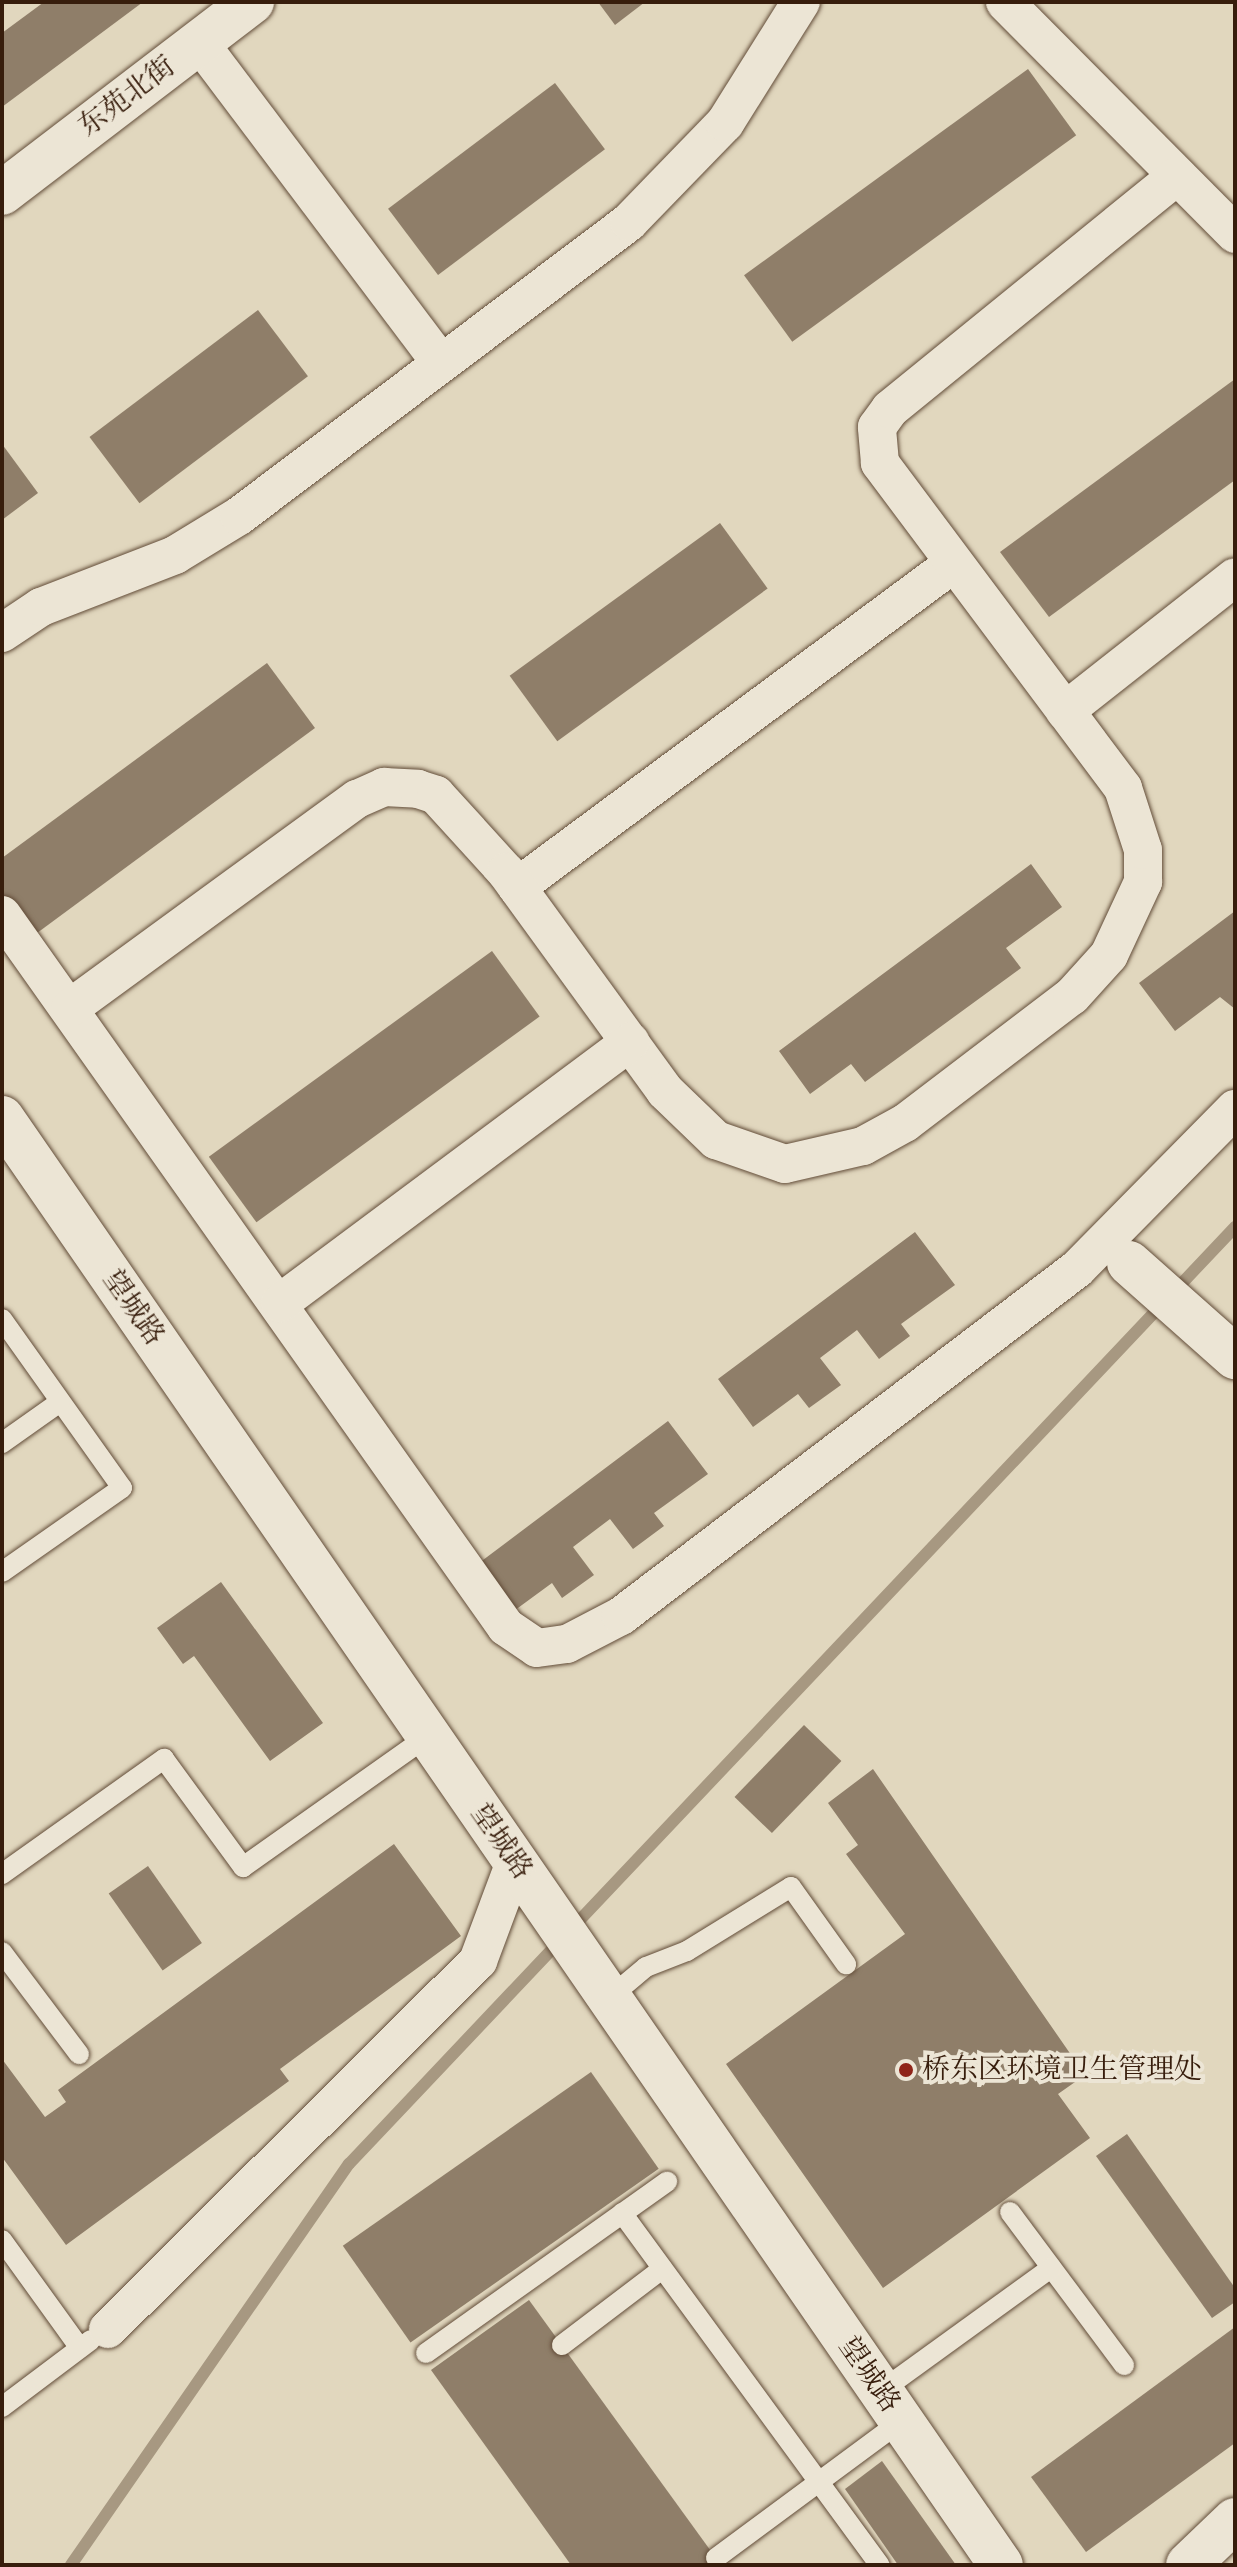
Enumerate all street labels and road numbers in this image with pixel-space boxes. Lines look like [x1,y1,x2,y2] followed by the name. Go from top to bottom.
[72,50,182,144] street label: 东苑北街
[95,1264,171,1352] street label: 望城路
[463,1798,539,1886] street label: 望城路
[831,2331,907,2419] street label: 望城路

